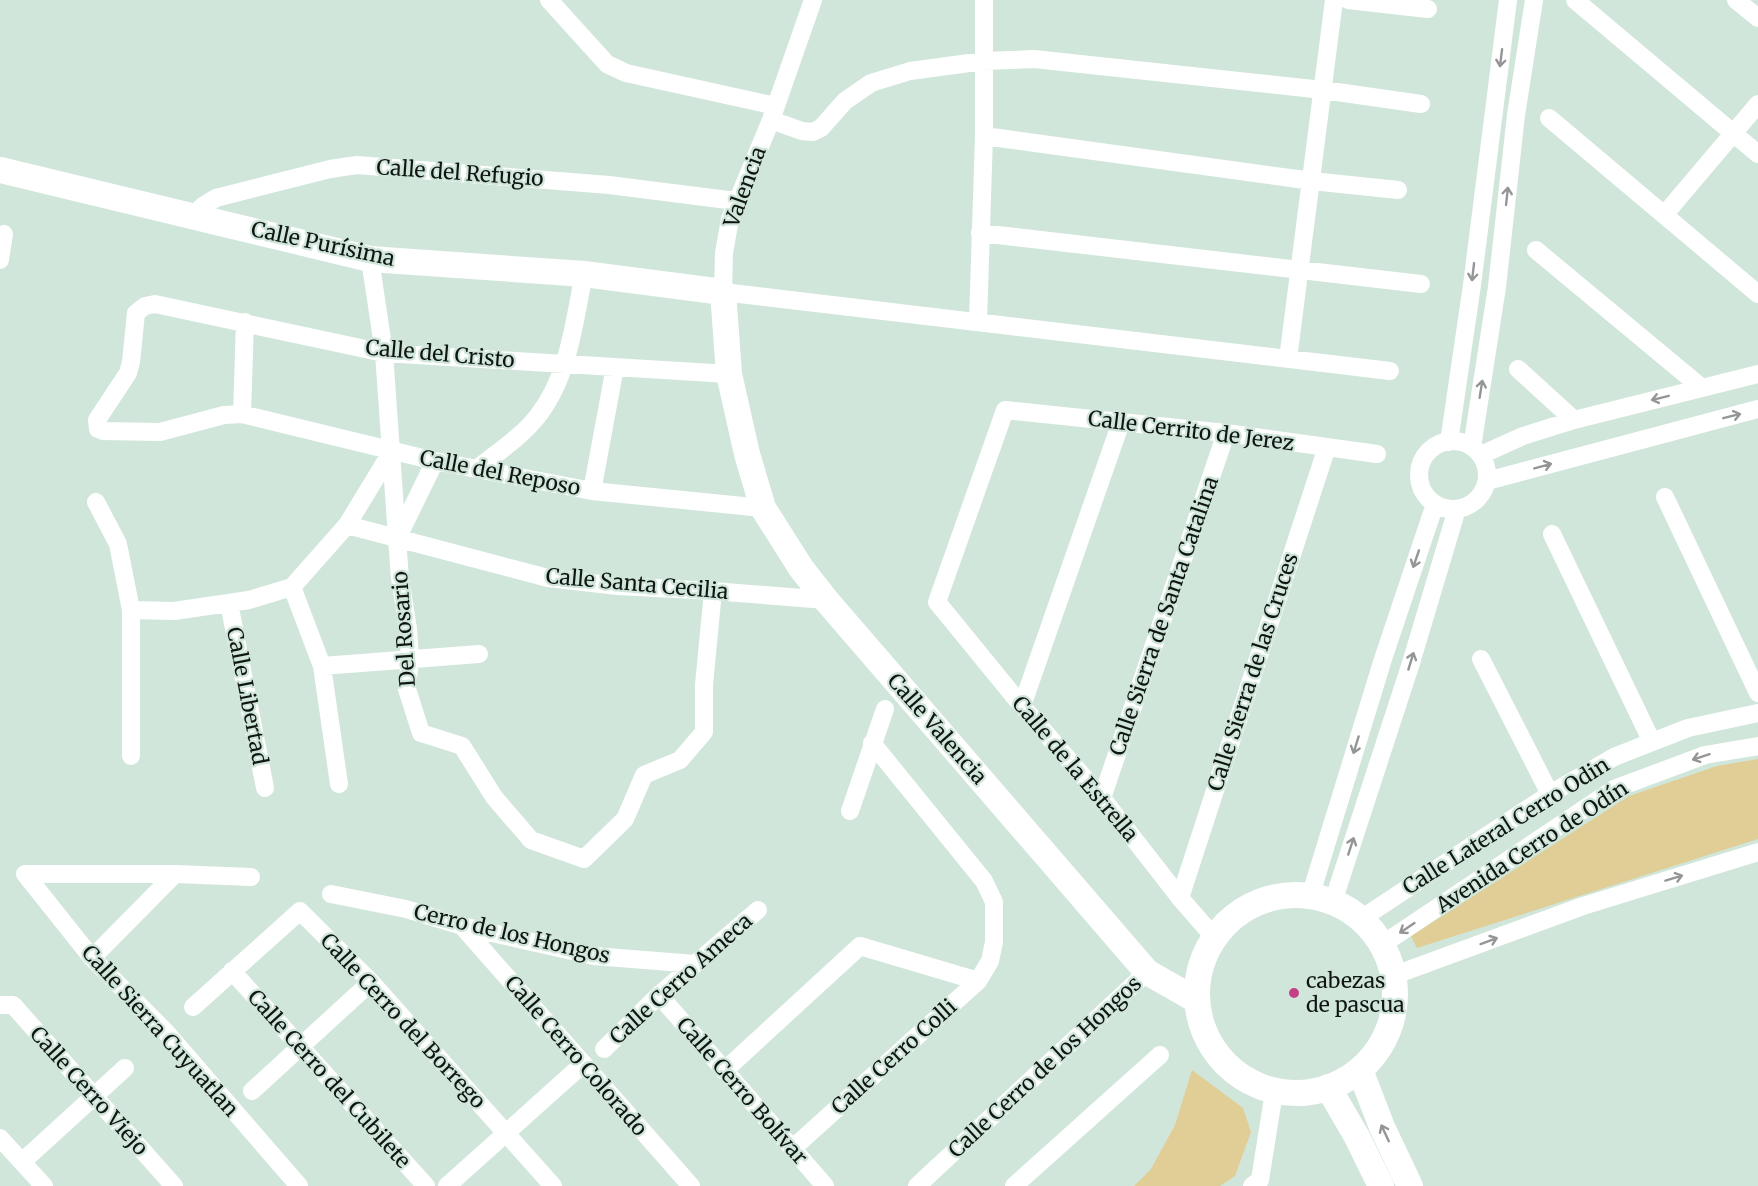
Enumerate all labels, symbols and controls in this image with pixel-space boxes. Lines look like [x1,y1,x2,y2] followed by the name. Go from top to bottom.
[1495,48,1506,67] one-way arrow
[717,143,772,232] street label: Valencia
[376,153,545,192] street label: Calle del Refugio
[1502,186,1513,206] one-way arrow
[249,215,397,272] street label: Calle Purísima
[1468,262,1479,282] one-way arrow
[364,334,516,373] street label: Calle del Cristo
[1476,380,1487,399] one-way arrow
[1651,393,1670,405] one-way arrow
[1087,404,1296,457] street label: Calle Cerrito de Jerez
[1722,409,1741,421] one-way arrow
[417,444,583,501] street label: Calle del Reposo
[1534,460,1553,471] one-way arrow
[1103,473,1224,759] street label: Calle Sierra de Santa Catalina
[1201,549,1304,794] street label: Calle Sierra de las Cruces
[1410,549,1421,568] one-way arrow
[545,562,729,605] street label: Calle Santa Cecilia
[386,570,421,688] street label: Del Rosario
[221,625,274,767] street label: Calle Libertad
[1407,651,1418,670] one-way arrow
[882,668,993,790] street label: Calle Valencia
[1007,690,1144,847] street label: Calle de la Estrella
[1350,735,1361,754] one-way arrow
[1397,751,1614,900] street label: Calle Lateral Cerro Odin
[1692,752,1711,763] one-way arrow
[1430,774,1633,919] street label: Avenida Cerro de Odín
[1346,837,1357,856] one-way arrow
[1664,872,1683,883] one-way arrow
[412,898,613,969] street label: Cerro de los Hongos
[604,907,758,1050] street label: Calle Cerro Ameca
[1399,922,1415,934] one-way arrow
[315,927,492,1114] street label: Calle Cerro del Borrego
[1479,934,1498,945] one-way arrow
[76,939,245,1122] street label: Calle Sierra Cuyuatlan
[1306,967,1405,1018] place label: cabezas de pascua
[499,970,653,1142] street label: Calle Cerro Colorado
[942,970,1147,1163] street label: Calle Cerro de los Hongos
[242,984,417,1174] street label: Calle Cerro del Cubilete
[1287,986,1301,1000] marker: cabezas de pascua
[825,993,962,1120] street label: Calle Cerro Colli
[671,1011,814,1170] street label: Calle Cerro Bolívar
[24,1021,154,1161] street label: Calle Cerro Viejo
[1379,1125,1391,1143] one-way arrow

